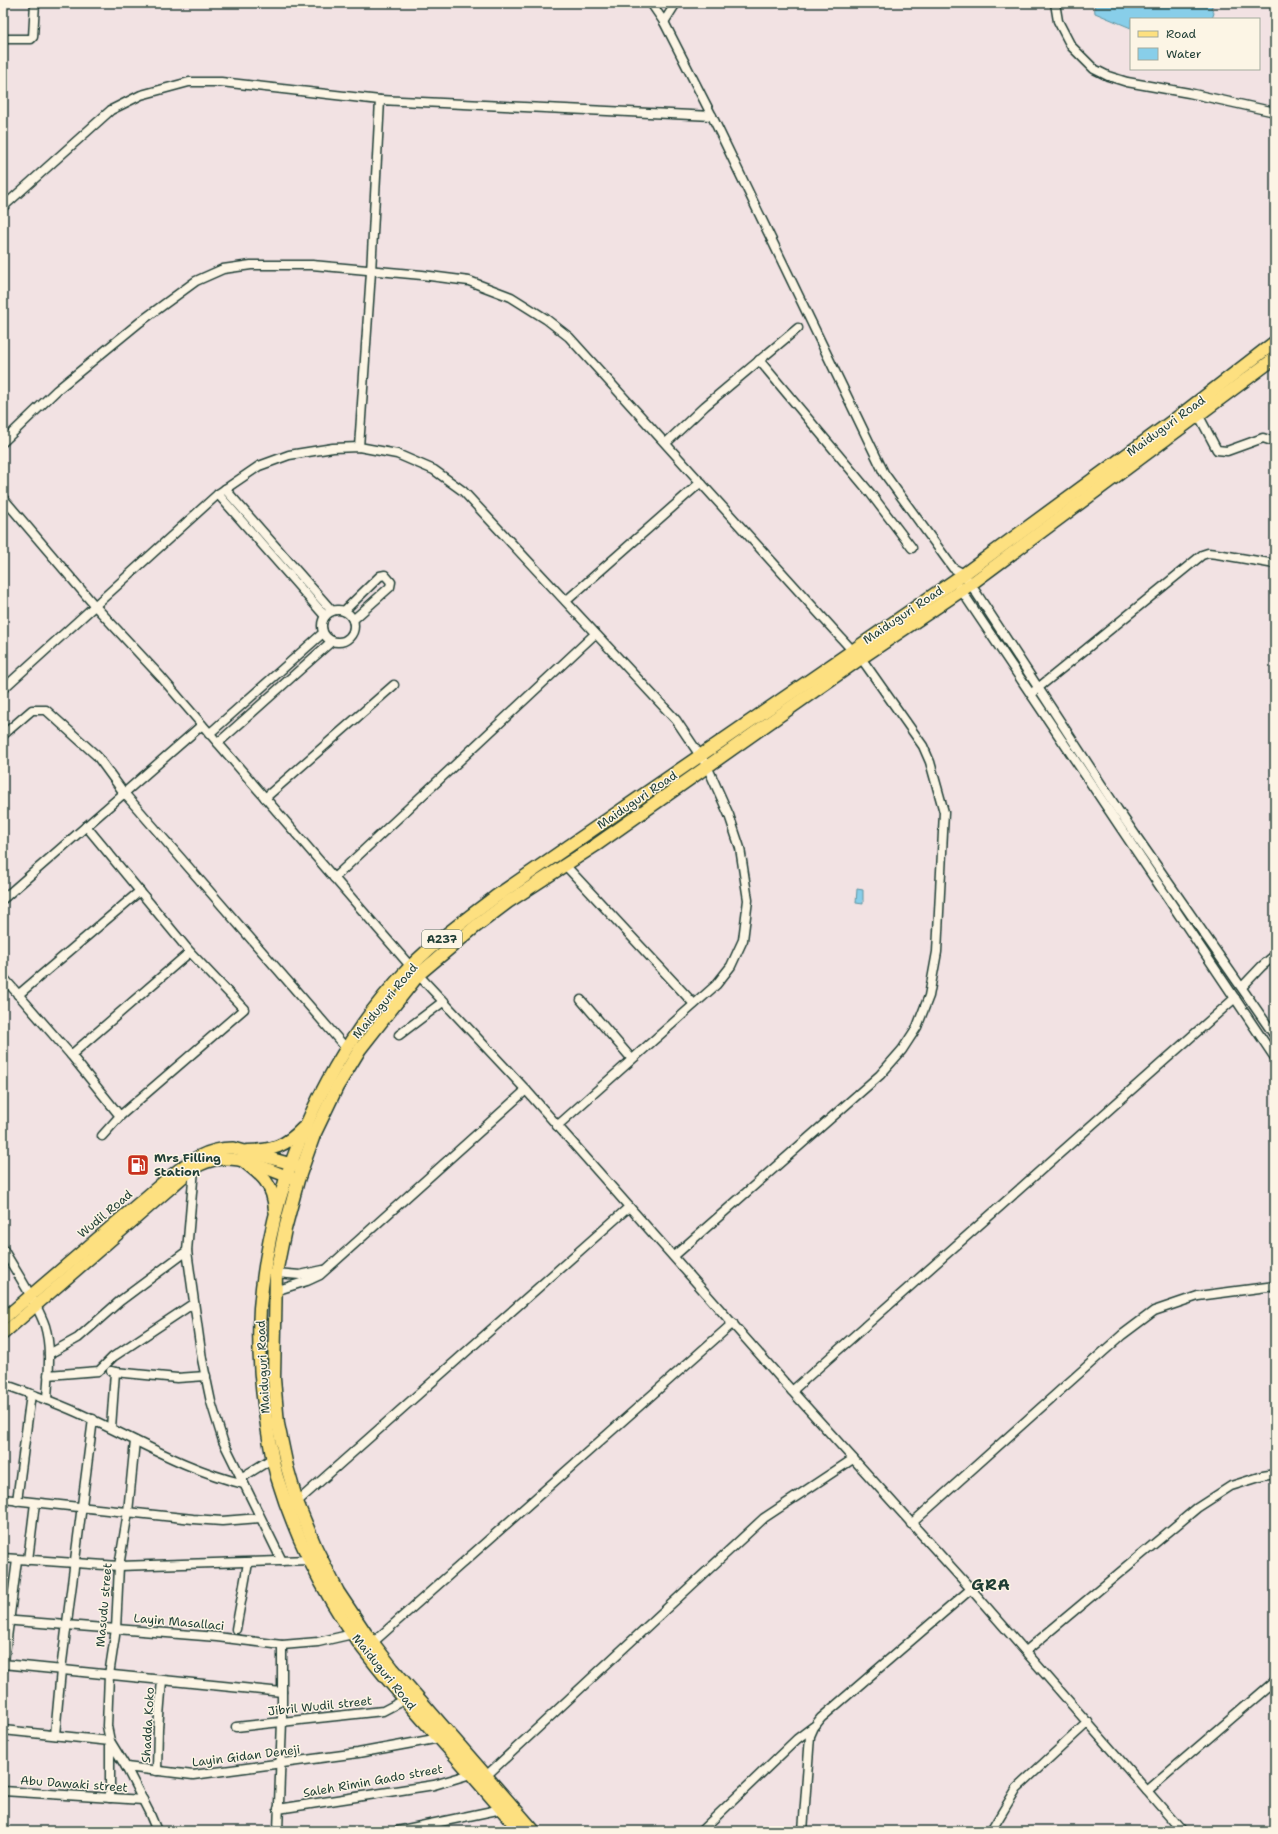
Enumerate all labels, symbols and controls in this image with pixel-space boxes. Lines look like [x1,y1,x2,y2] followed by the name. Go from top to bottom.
[1130,18,1260,70] legend
[1166,26,1197,42] text: Road
[1166,46,1202,62] text: Water
[1123,392,1209,460] street label: Maiduguri Road
[860,582,947,648] street label: Maiduguri Road
[594,767,681,833] street label: Maiduguri Road
[422,930,462,948] road number: A237
[349,960,421,1042] street label: Maiduguri Road
[154,1150,221,1180] place label: Mrs Filling Station
[125,1152,151,1178] fuel station icon: Mrs Filling Station
[74,1186,136,1242] street label: Wudil Road
[253,1320,273,1414] street label: Maiduguri Road
[92,1562,116,1648] street label: Masudu street
[971,1574,1011,1595] district label: GRA
[133,1610,225,1634] street label: Layin Masallaci
[348,1631,420,1714] street label: Maiduguri Road
[138,1687,158,1763] street label: Shadda Koko
[267,1693,373,1719] street label: Jibril Wudil street
[191,1741,301,1771] street label: Layin Gidan Deneji
[302,1761,444,1801] street label: Saleh Rimin Gado street
[20,1772,128,1796] street label: Abu Dawaki street

